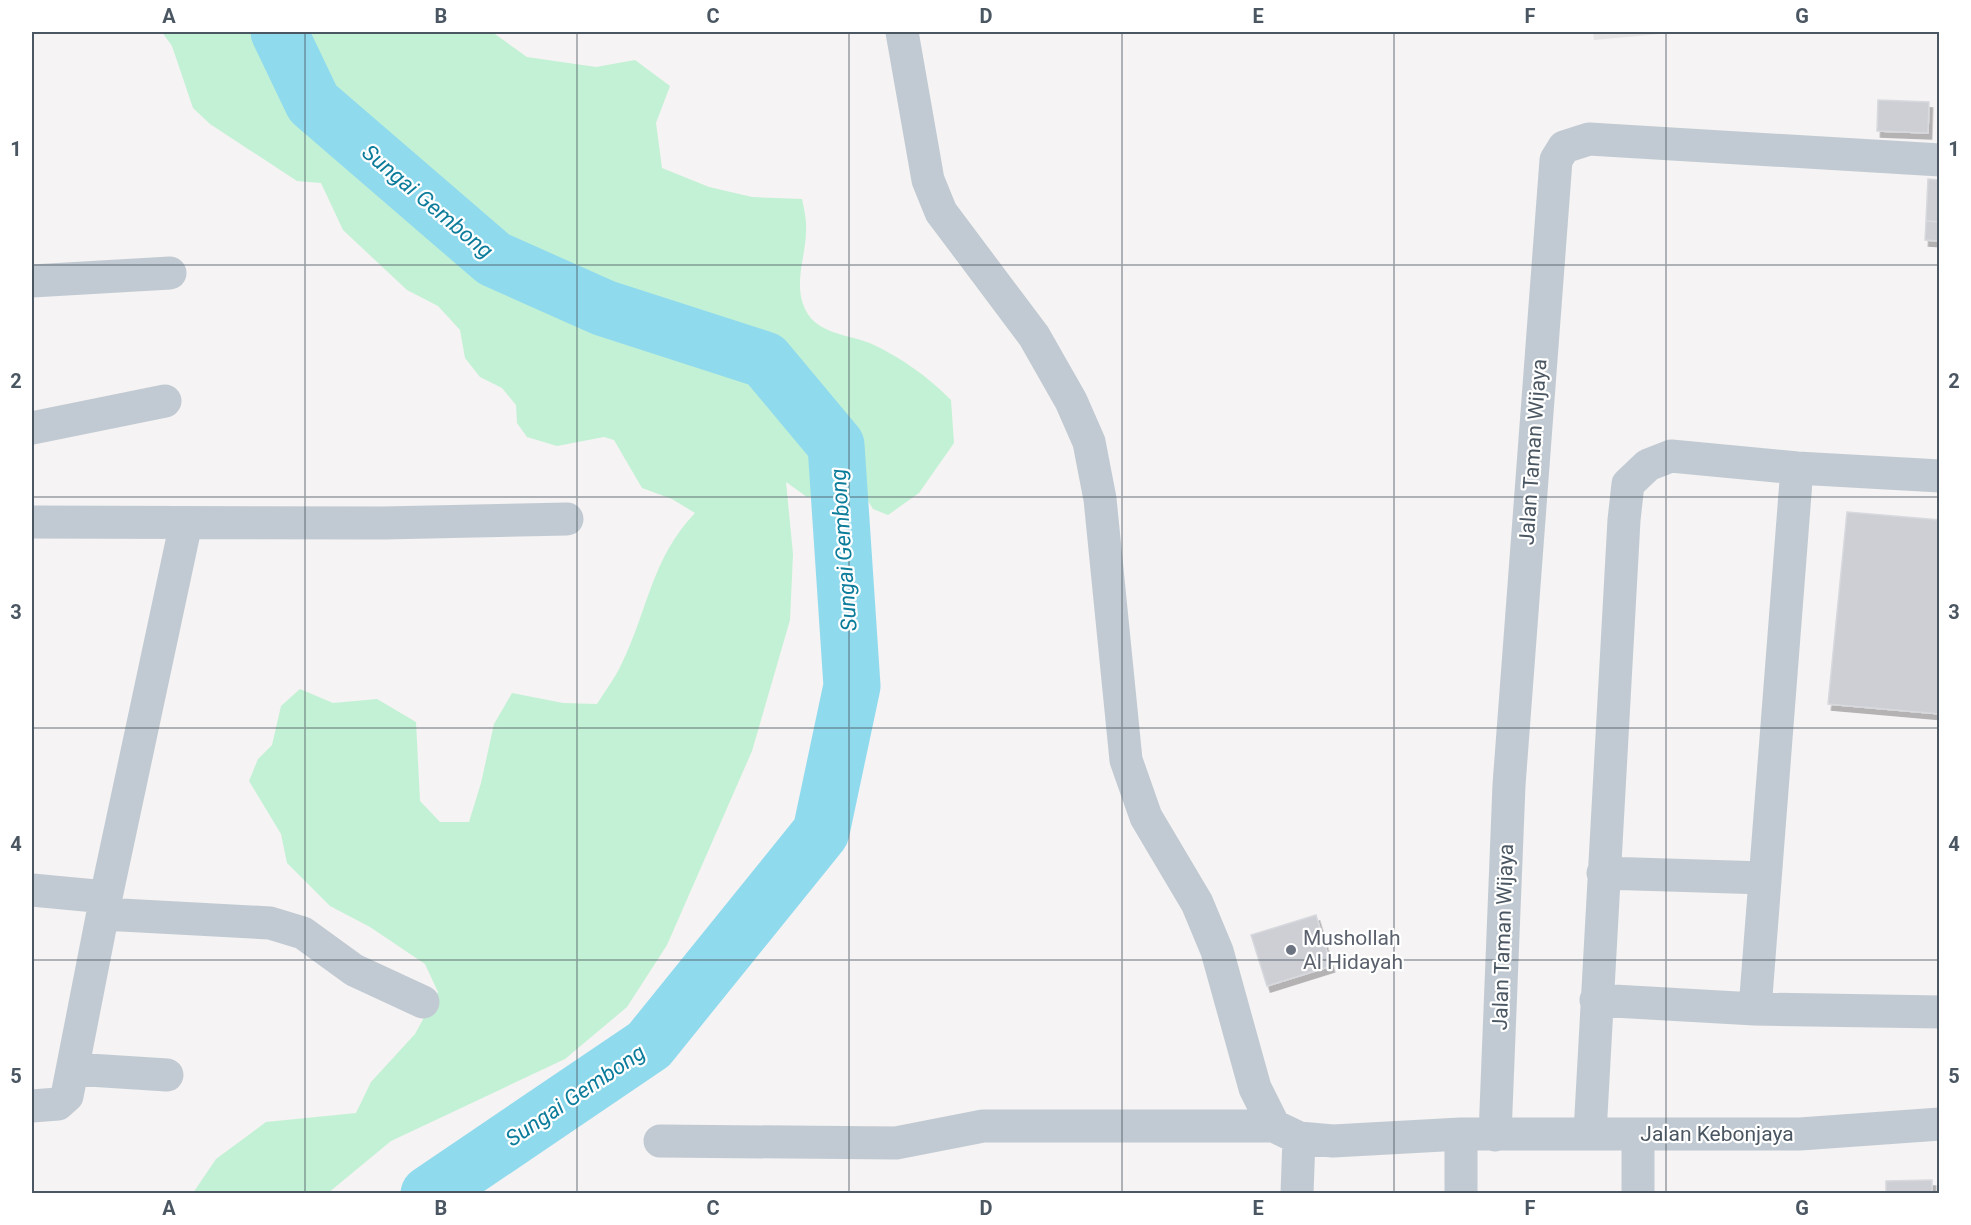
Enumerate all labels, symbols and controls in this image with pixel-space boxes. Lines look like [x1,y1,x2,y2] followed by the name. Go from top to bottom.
[162,4,176,28] text: A
[435,4,447,28] text: B
[706,4,720,28] text: C
[980,4,993,28] text: D
[1252,4,1264,28] text: E
[1525,4,1536,28] text: F
[1795,4,1809,28] text: G
[10,137,22,161] text: 1
[1948,137,1960,161] text: 1
[357,139,498,263] water label: Sungai Gembong
[1515,358,1551,546] street label: Jalan Taman Wijaya
[10,369,22,393] text: 2
[1948,369,1960,393] text: 2
[825,468,862,632] water label: Sungai Gembong
[10,600,22,624] text: 3
[1948,600,1960,624] text: 3
[10,832,22,856] text: 4
[1948,832,1960,856] text: 4
[1488,843,1518,1031] street label: Jalan Taman Wijaya
[1303,926,1403,974] place label: Mushollah Al Hidayah
[1284,943,1298,957] marker: Mushollah Al Hidayah
[501,1039,650,1151] water label: Sungai Gembong
[10,1064,22,1088] text: 5
[1948,1064,1960,1088] text: 5
[1640,1122,1794,1146] street label: Jalan Kebonjaya
[162,1196,176,1220] text: A
[435,1196,447,1220] text: B
[706,1196,720,1220] text: C
[980,1196,993,1220] text: D
[1252,1196,1264,1220] text: E
[1525,1196,1536,1220] text: F
[1795,1196,1809,1220] text: G

